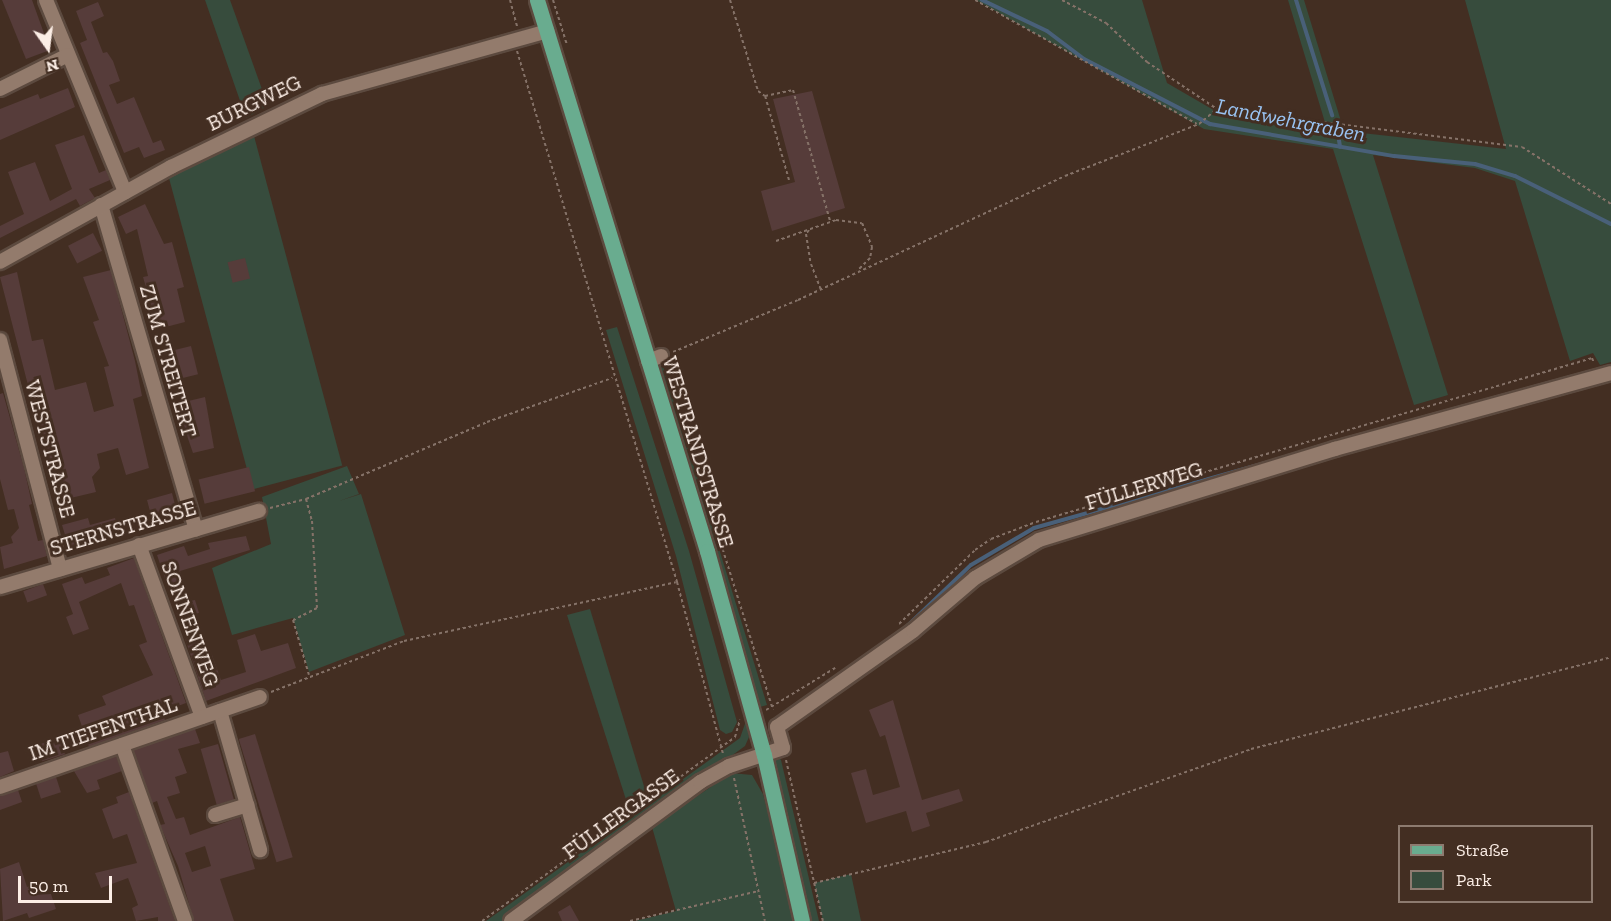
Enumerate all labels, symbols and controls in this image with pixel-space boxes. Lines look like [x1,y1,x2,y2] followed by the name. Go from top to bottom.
[18,18,78,78] north arrow
[44,55,61,77] text: N
[203,69,305,137] street label: BURGWEG
[1214,93,1368,147] water label: Landwehrgraben
[134,282,202,440] street label: ZUM STREITERT
[657,353,739,551] street label: WESTRANDSTRASSE
[19,377,81,521] street label: WESTSTRASSE
[1082,456,1206,516] street label: FÜLLERWEG
[47,495,199,561] street label: STERNSTRASSE
[156,558,224,690] street label: SONNENWEG
[25,692,181,766] street label: IM TIEFENTHAL
[558,763,684,865] street label: FÜLLERGASSE
[1398,825,1593,903] legend
[1456,839,1509,861] text: Straße
[21,864,116,902] scale bar
[1456,869,1492,891] text: Park
[29,875,68,897] text: 50 m

